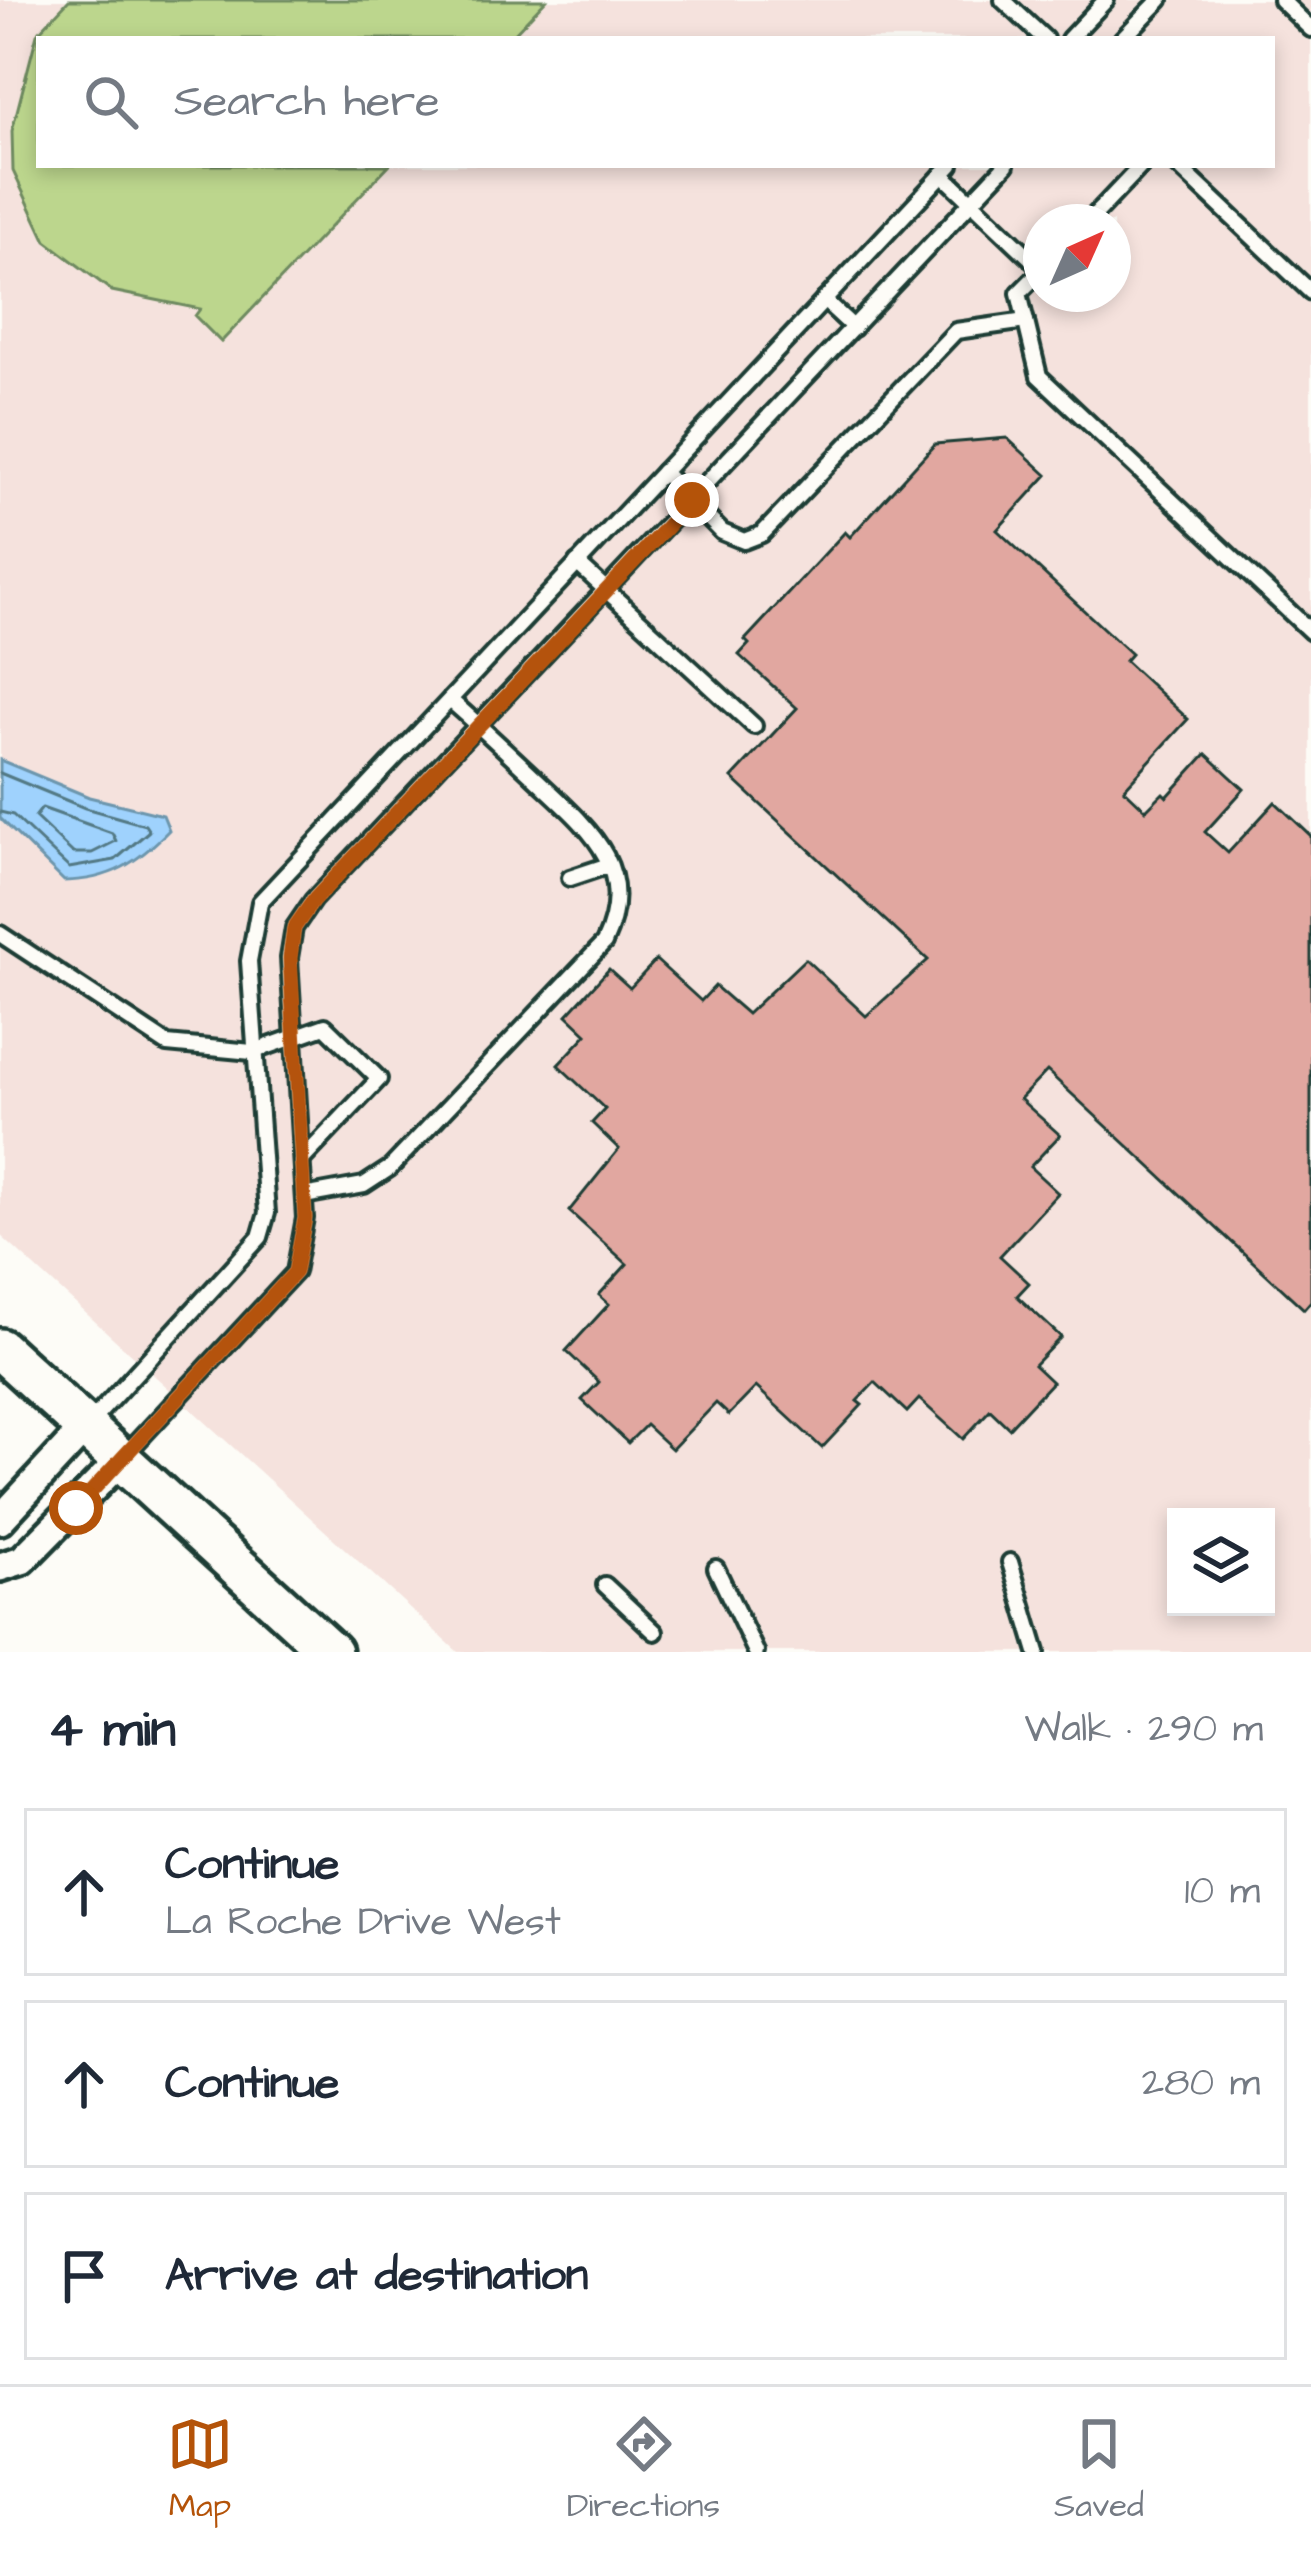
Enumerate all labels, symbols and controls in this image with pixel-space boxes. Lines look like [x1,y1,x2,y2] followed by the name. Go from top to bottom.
[36,36,1275,168] search box
[78,69,144,135] icon: search
[174,71,440,133] text: Search here
[1023,204,1131,312] north arrow
[665,473,719,527] route end
[49,1481,103,1535] route start
[1167,1508,1275,1616] map controls
[1167,1508,1275,1616] button: layers
[48,1695,176,1766] text: 4 min
[1025,1703,1263,1757] text: Walk · 290 m
[165,1834,339,1896] text: Continue
[51,1859,117,1925] icon: ahead
[1184,1865,1260,1919] text: 10 m
[165,1896,561,1950] text: La Roche Drive West
[51,2051,117,2117] icon: ahead
[165,2053,339,2115] text: Continue
[1142,2057,1260,2111] text: 280 m
[51,2243,117,2309] icon: arrive
[165,2245,588,2307] text: Arrive at destination
[167,2411,233,2529] tab: Map
[567,2411,720,2529] tab: Directions
[1054,2411,1144,2529] tab: Saved

